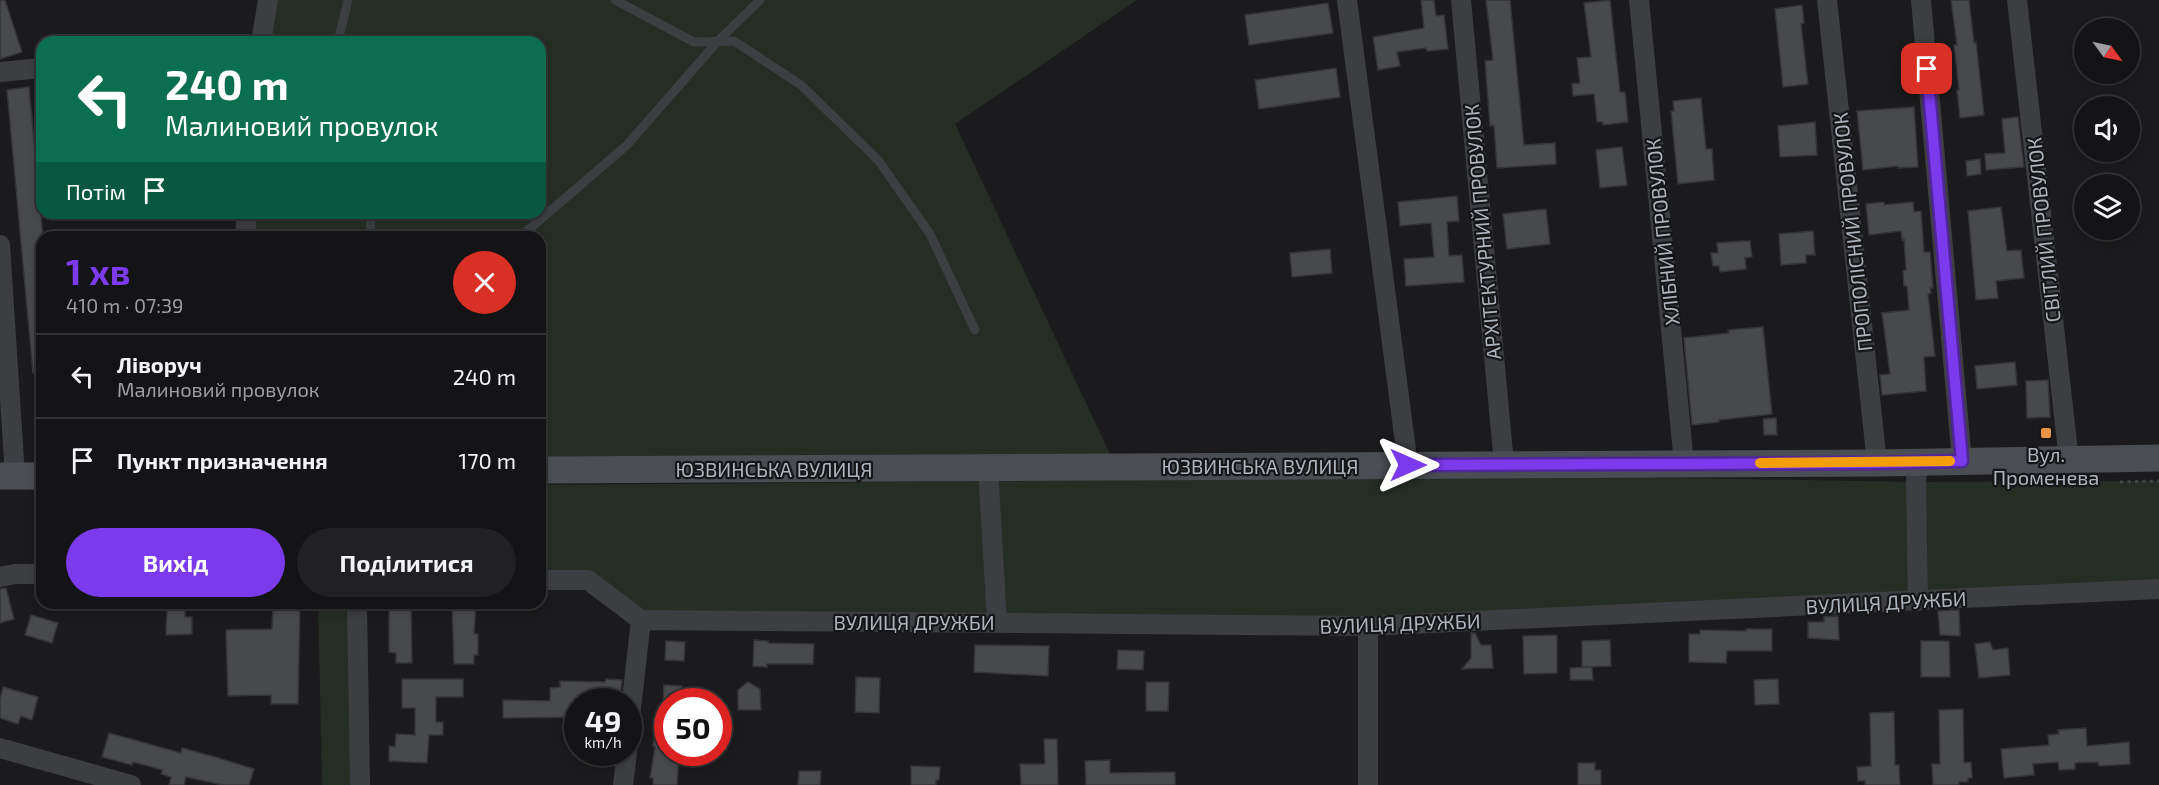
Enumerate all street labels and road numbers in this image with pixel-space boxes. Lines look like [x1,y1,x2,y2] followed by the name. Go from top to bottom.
[1459,103,1505,361] street label: АРХІТЕКТУРНИЙ ПРОВУЛОК
[1828,111,1876,353] street label: ПРОПОЛІСНИЙ ПРОВУЛОК
[1640,137,1684,327] street label: ХЛІБНИЙ ПРОВУЛОК
[2021,137,2065,323] street label: СВІТЛИЙ ПРОВУЛОК
[1162,454,1358,478] street label: ЮЗВИНСЬКА ВУЛИЦЯ
[676,457,872,481] street label: ЮЗВИНСЬКА ВУЛИЦЯ
[1805,586,1967,618] street label: ВУЛИЦЯ ДРУЖБИ
[1319,608,1481,638] street label: ВУЛИЦЯ ДРУЖБИ
[833,610,995,634] street label: ВУЛИЦЯ ДРУЖБИ

